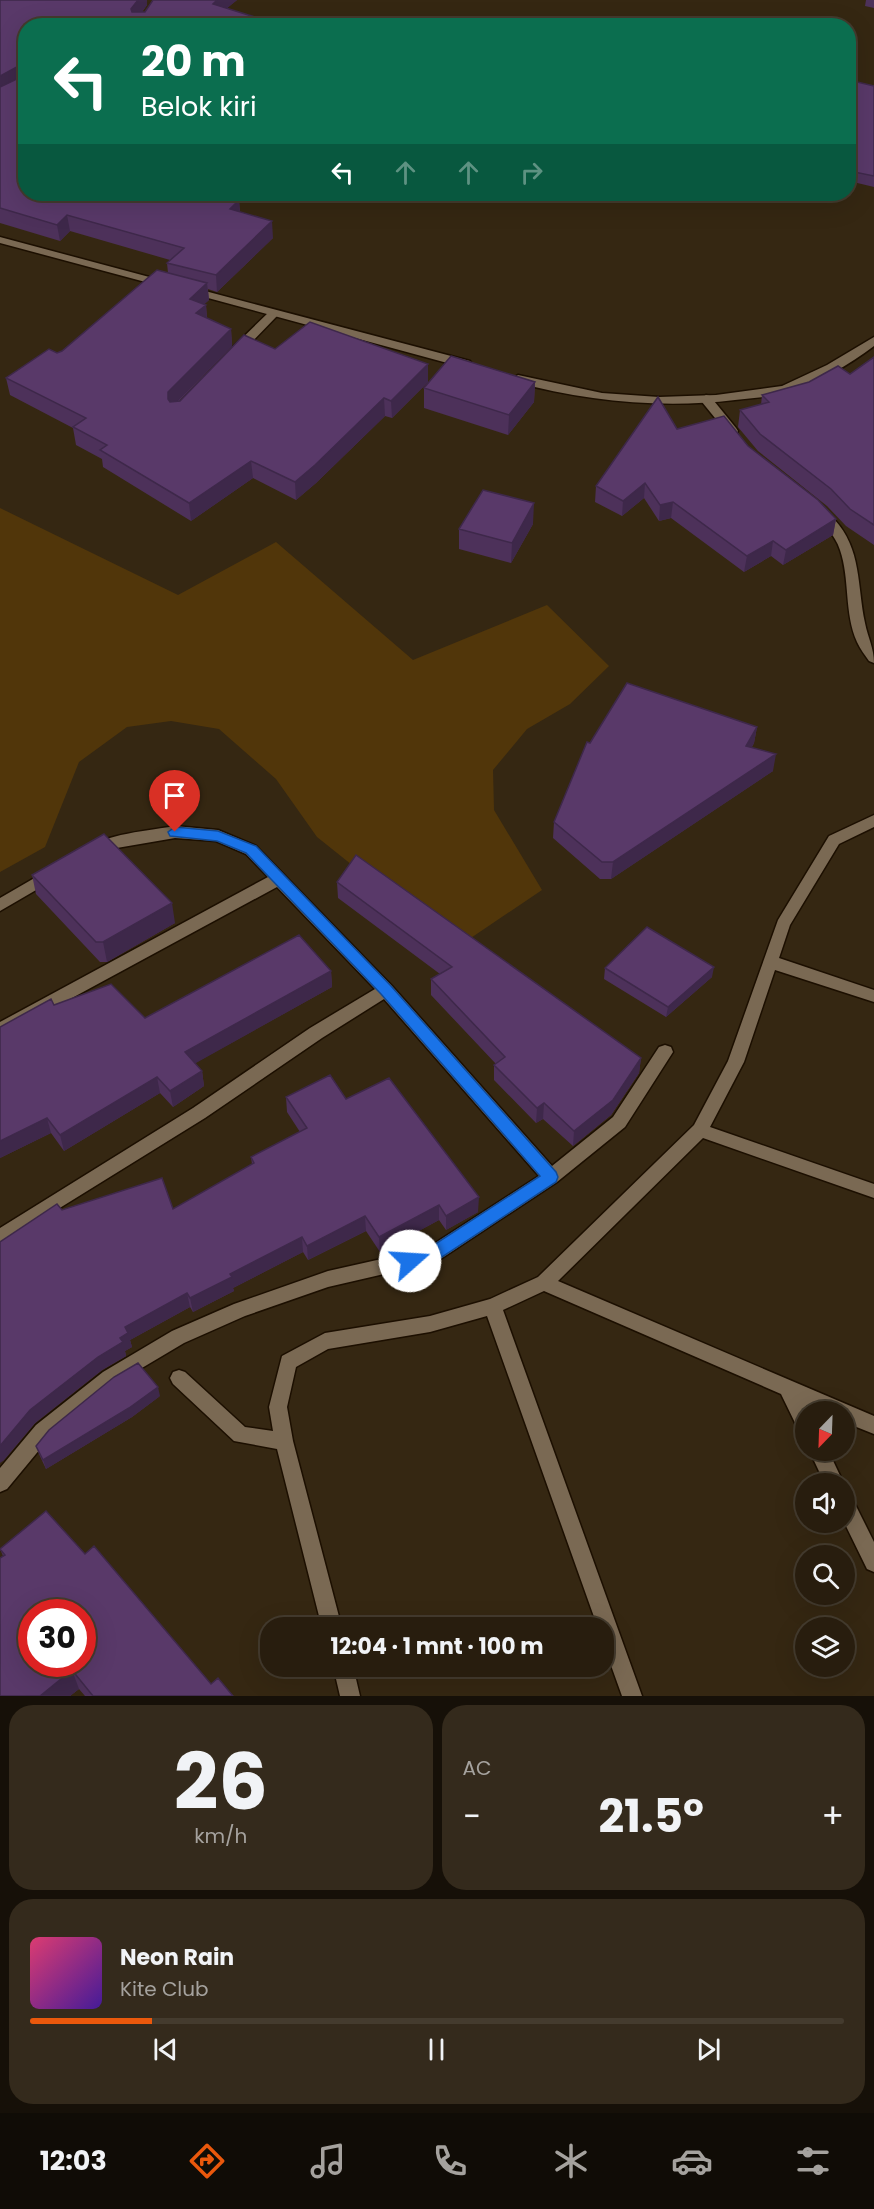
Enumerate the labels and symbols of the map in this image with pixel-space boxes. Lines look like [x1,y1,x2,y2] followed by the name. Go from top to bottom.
[149,770,200,832] pin
[378,1229,442,1293] position arrow
[795,1401,855,1461] north arrow
[18,1599,96,1677] speed limit sign: 30

